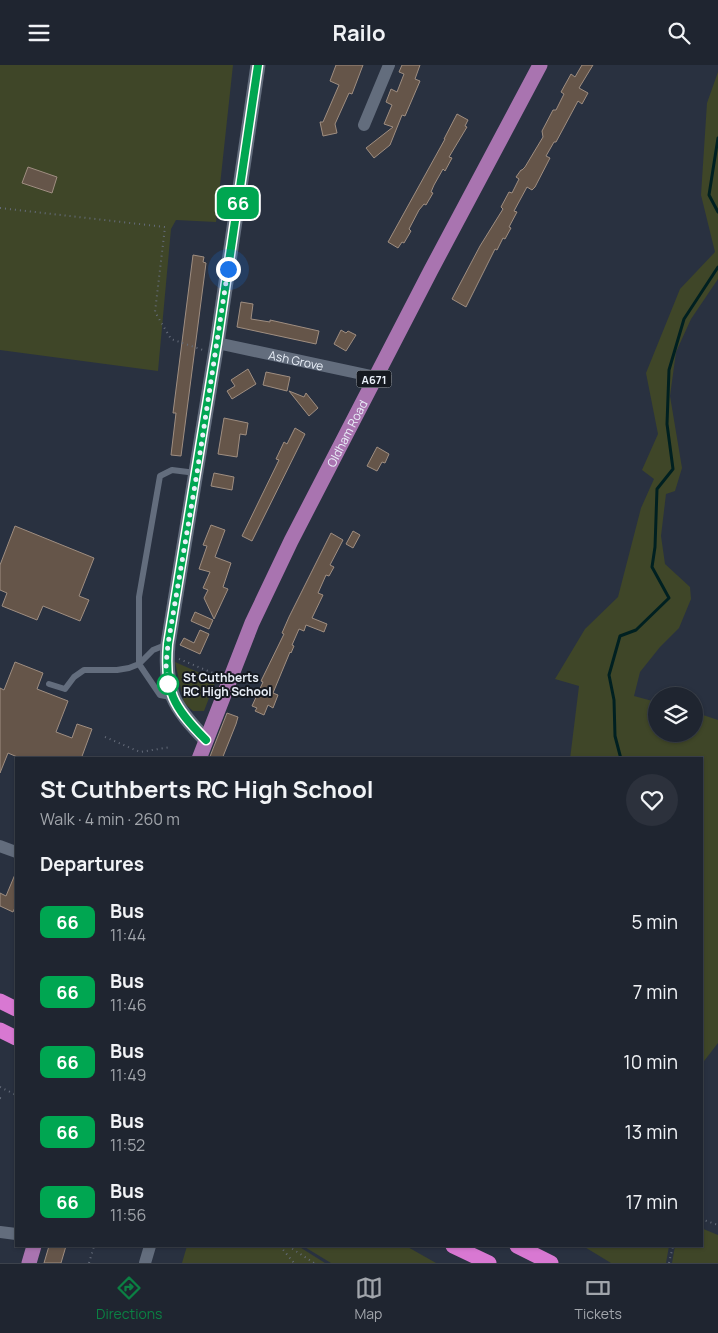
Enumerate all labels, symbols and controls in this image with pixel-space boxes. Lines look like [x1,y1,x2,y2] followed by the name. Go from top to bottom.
[332,18,386,48] text: Railo
[25,19,53,47] icon: menu
[665,19,693,47] icon: search
[216,187,260,219] line badge: 66
[227,191,249,215] text: 66
[216,257,241,282] your location
[267,346,325,374] street label: Ash Grove
[356,371,392,387] road number: A671
[322,397,371,470] street label: Oldham Road
[183,669,272,700] place label: St Cuthberts RC High School
[157,673,179,695] marker: St Cuthberts RC High School
[648,687,703,742] map controls
[648,687,703,742] button: layers
[40,772,374,805] text: St Cuthberts RC High School
[626,774,678,826] button: heart
[40,808,180,830] text: Walk · 4 min · 260 m
[40,851,144,877] text: Departures
[110,898,144,924] text: Bus
[631,909,678,935] text: 5 min
[56,910,79,934] text: 66
[110,924,146,946] text: 11:44
[110,968,144,994] text: Bus
[633,979,678,1005] text: 7 min
[56,980,79,1004] text: 66
[110,994,147,1016] text: 11:46
[110,1038,144,1064] text: Bus
[623,1049,678,1075] text: 10 min
[56,1050,79,1074] text: 66
[110,1064,146,1086] text: 11:49
[110,1108,144,1134] text: Bus
[624,1119,678,1145] text: 13 min
[56,1120,79,1144] text: 66
[110,1134,145,1156] text: 11:52
[110,1178,144,1204] text: Bus
[625,1189,678,1215] text: 17 min
[56,1190,79,1214] text: 66
[110,1204,146,1226] text: 11:56
[96,1274,162,1323] tab: Directions
[355,1274,383,1323] tab: Map
[575,1274,622,1323] tab: Tickets

